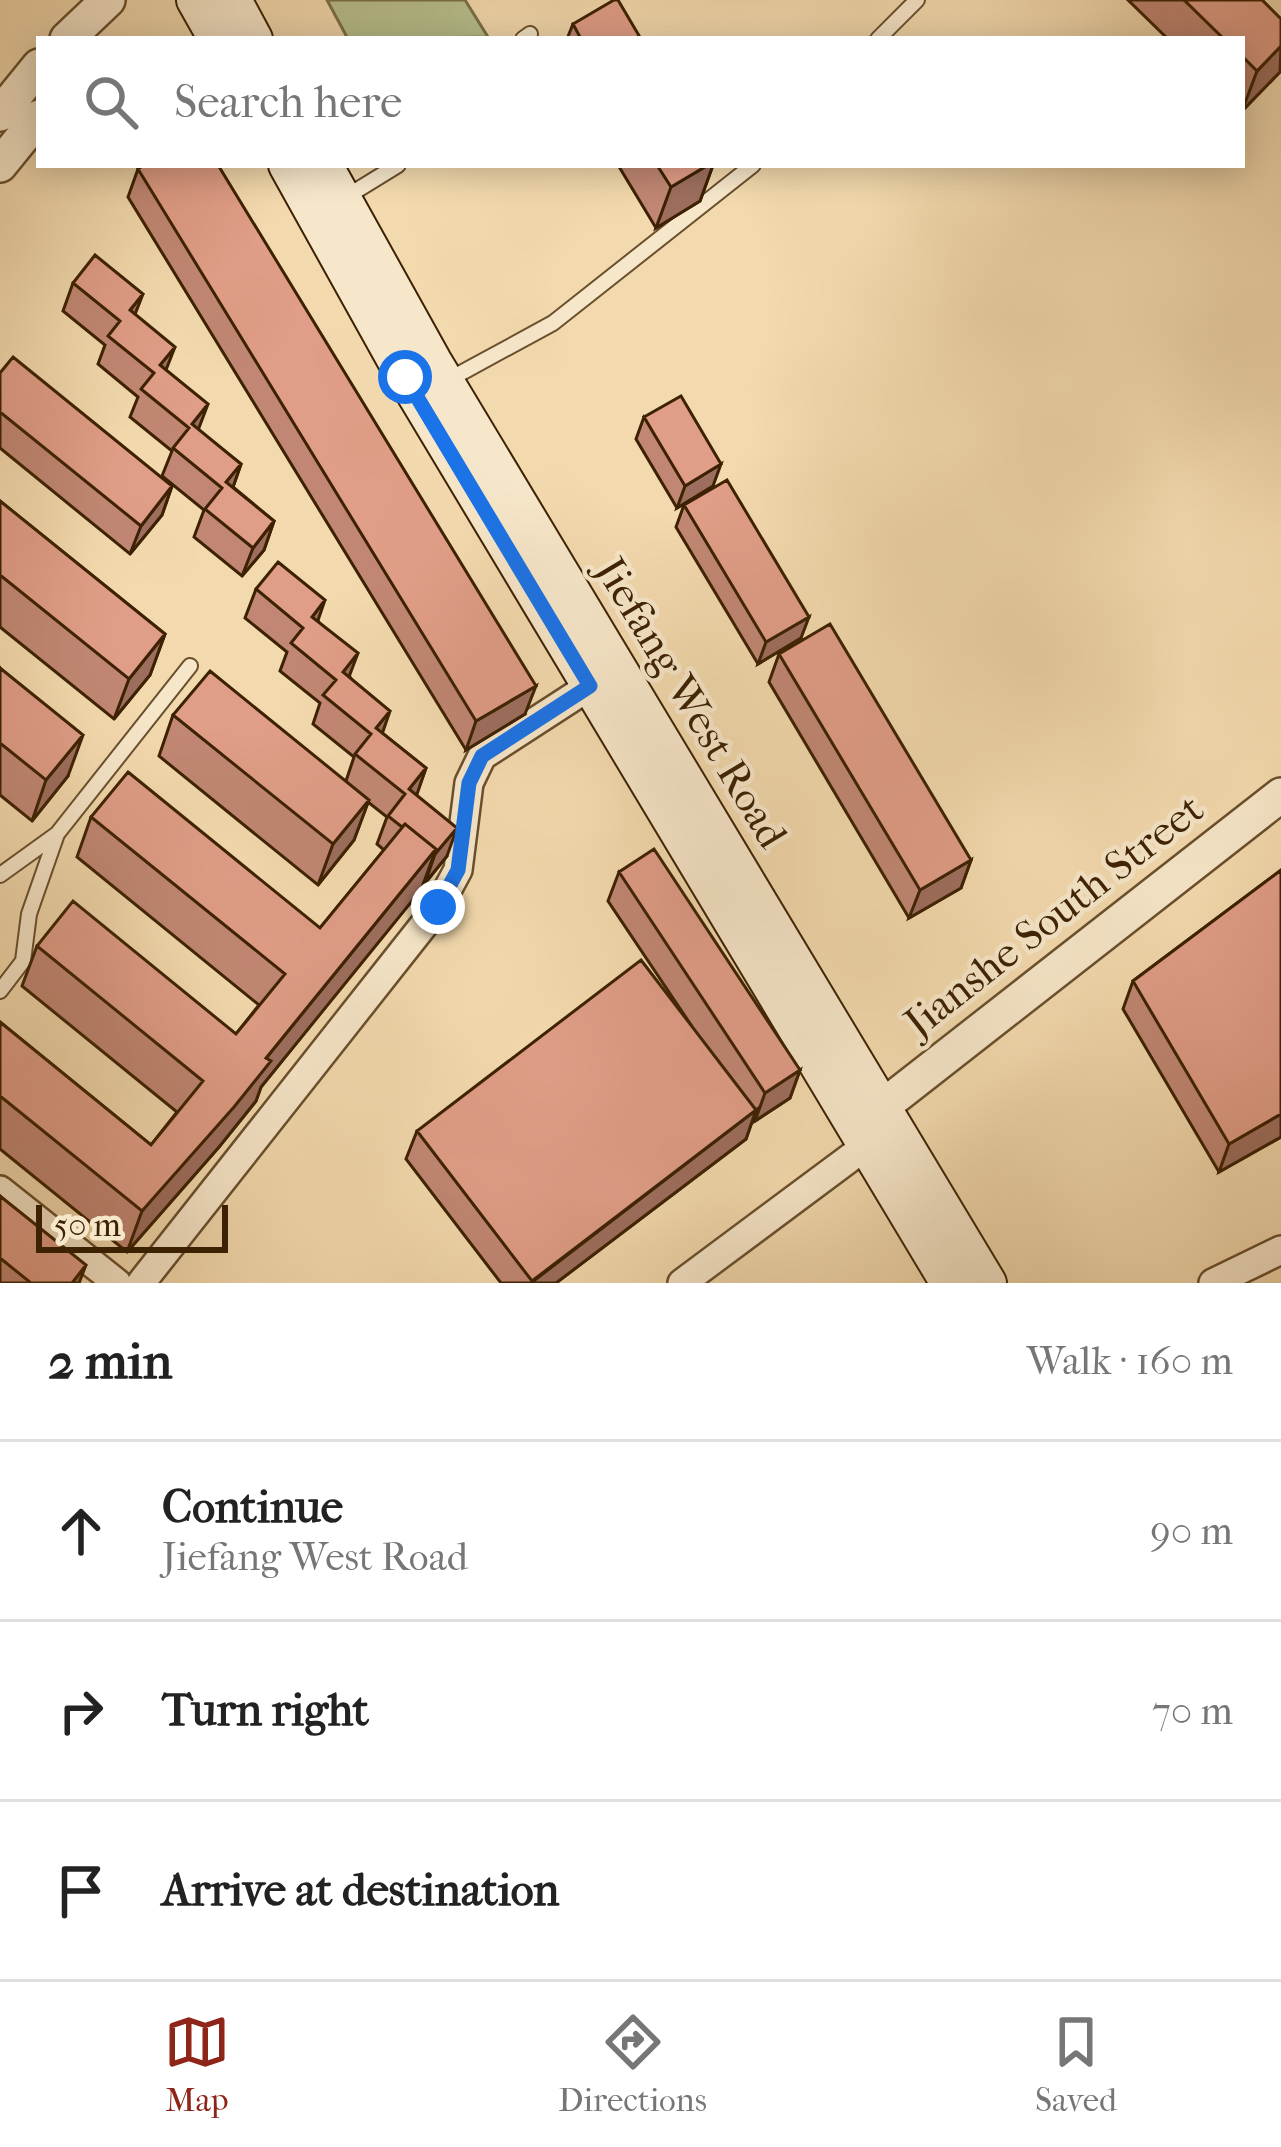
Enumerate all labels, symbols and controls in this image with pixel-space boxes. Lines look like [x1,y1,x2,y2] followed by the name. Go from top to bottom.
[36,36,1245,168] search box
[78,69,144,135] icon: search
[174,76,402,129] text: Search here
[378,350,432,404] route start
[584,547,797,858] street label: Jiefang West Road
[893,784,1213,1049] street label: Jianshe South Street
[411,880,465,934] route end
[36,1199,228,1252] scale bar
[54,1206,121,1245] text: 50 m
[48,1331,172,1391] text: 2 min
[1027,1338,1233,1384] text: Walk · 160 m
[162,1481,343,1534] text: Continue
[48,1498,114,1564] icon: ahead
[1150,1508,1233,1554] text: 90 m
[162,1534,468,1580] text: Jiefang West Road
[48,1678,114,1744] icon: right
[162,1684,369,1737] text: Turn right
[1152,1688,1233,1734] text: 70 m
[48,1858,114,1924] icon: arrive
[162,1864,559,1917] text: Arrive at destination
[164,2009,230,2120] tab: Map
[558,2009,707,2120] tab: Directions
[1035,2009,1117,2120] tab: Saved

